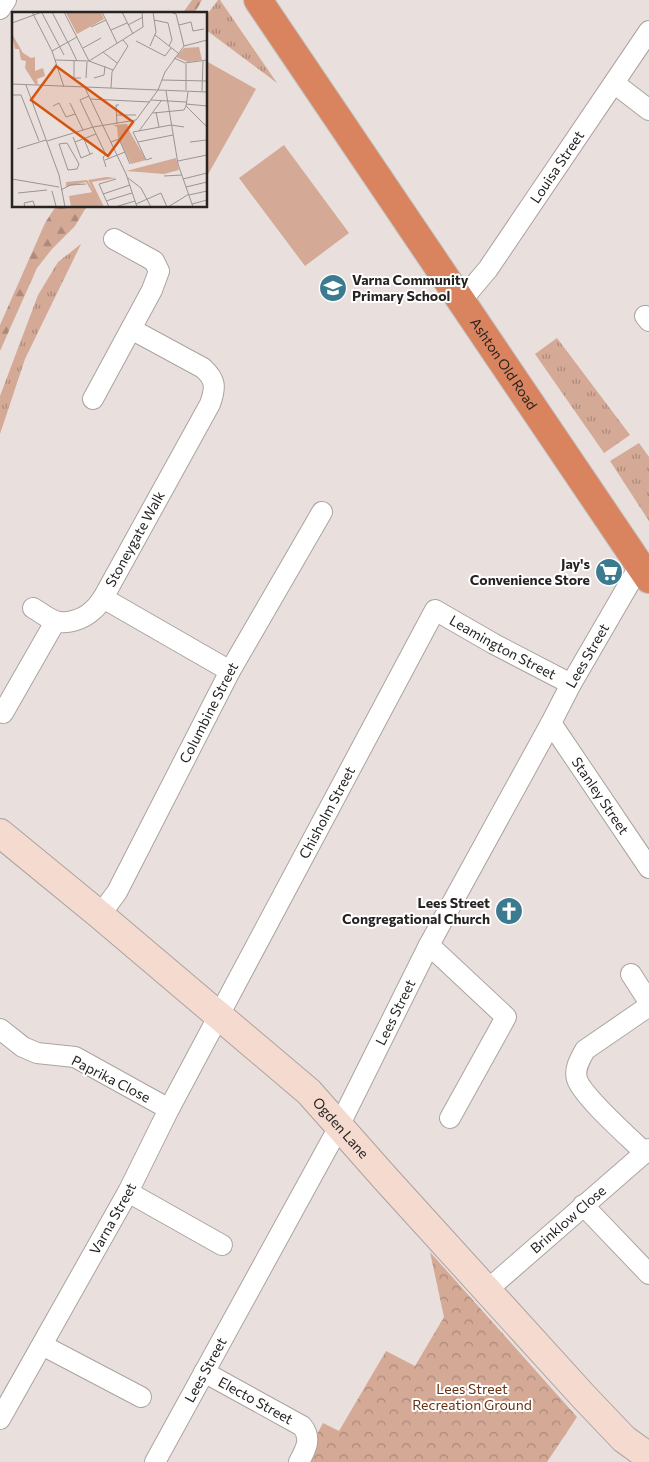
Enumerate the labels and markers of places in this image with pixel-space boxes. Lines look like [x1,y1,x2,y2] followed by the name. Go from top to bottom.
[352,271,469,304] place label: Varna Community Primary School
[318,273,348,303] school or university icon: Varna Community Primary School
[470,555,590,588] place label: Jay's Convenience Store
[594,557,624,587] supermarket icon: Jay's Convenience Store
[342,894,490,927] place label: Lees Street Congregational Church
[494,896,524,926] church icon: Lees Street Congregational Church

